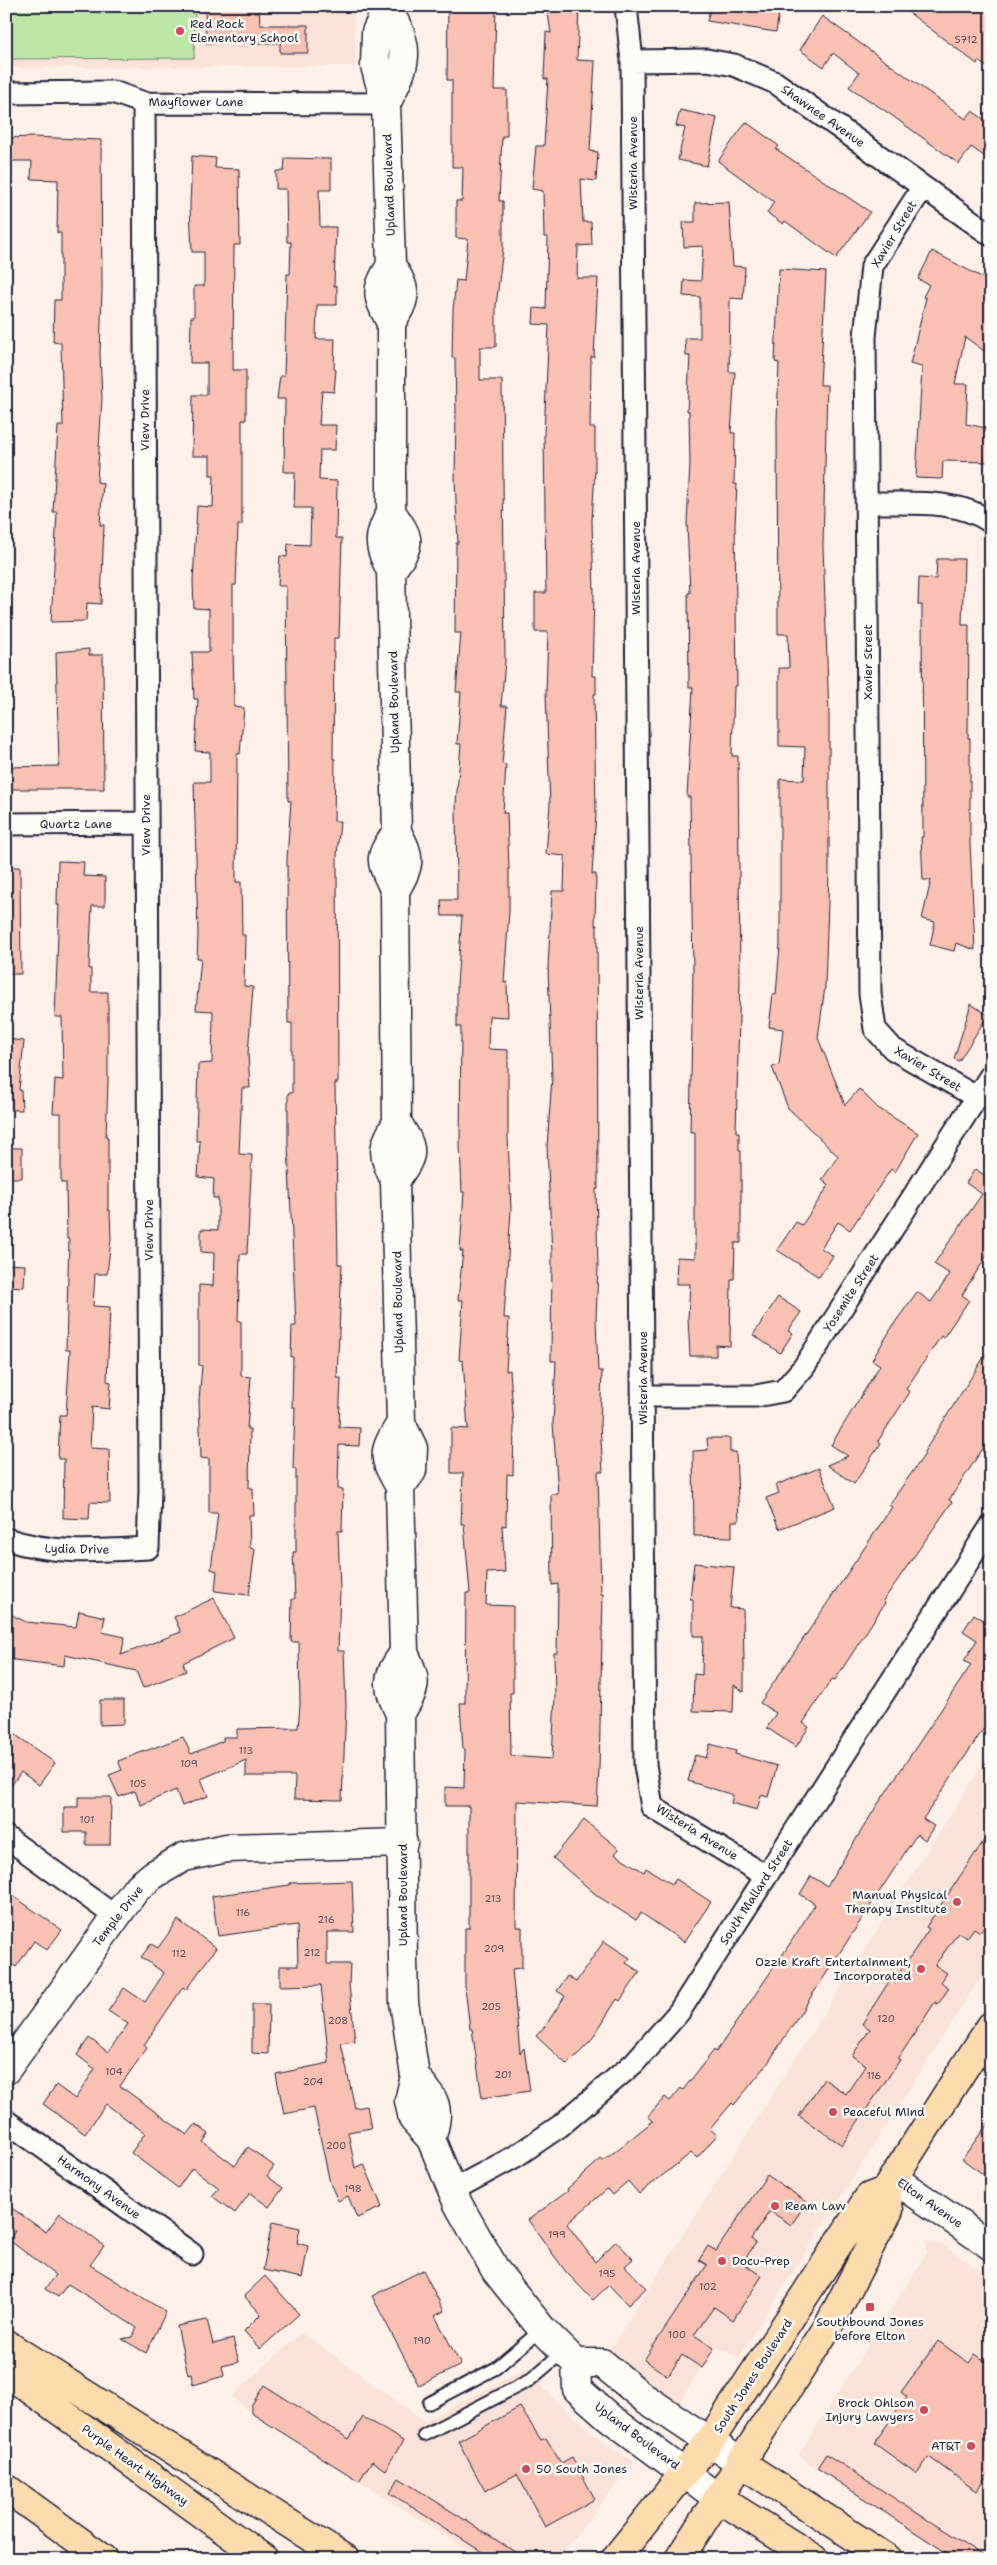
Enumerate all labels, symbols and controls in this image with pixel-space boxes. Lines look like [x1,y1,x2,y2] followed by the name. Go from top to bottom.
[190,16,298,46] place label: Red Rock Elementary School
[174,25,186,37] marker: Red Rock Elementary School
[955,33,977,46] house number: 5712
[778,81,868,151] street label: Shawnee Avenue
[148,94,244,110] street label: Mayflower Lane
[625,116,641,210] street label: Wisteria Avenue
[379,133,399,236] street label: Upland Boulevard
[868,197,920,271] street label: Xavier Street
[137,389,153,451] street label: View Drive
[628,521,644,615] street label: Wisteria Avenue
[860,624,876,700] street label: Xavier Street
[385,650,403,753] street label: Upland Boulevard
[138,794,154,856] street label: View Drive
[40,816,112,832] street label: Quartz Lane
[631,926,647,1020] street label: Wisteria Avenue
[891,1043,965,1095] street label: Xavier Street
[141,1199,157,1261] street label: View Drive
[389,1250,407,1353] street label: Upland Boulevard
[820,1251,882,1335] street label: Yosemite Street
[635,1331,651,1425] street label: Wisteria Avenue
[45,1540,110,1558] street label: Lydia Drive
[239,1744,253,1757] house number: 113
[180,1757,198,1770] house number: 109
[130,1777,146,1790] house number: 105
[653,1800,741,1864] street label: Wisteria Avenue
[80,1813,94,1826] house number: 101
[716,1836,796,1948] street label: South Mallard Street
[395,1843,411,1946] street label: Upland Boulevard
[89,1882,147,1950] street label: Temple Drive
[845,1887,947,1917] place label: Manual Physical Therapy Institute
[484,1892,502,1905] house number: 213
[951,1896,963,1908] marker: Manual Physical Therapy Institute
[236,1906,250,1919] house number: 116
[317,1913,335,1926] house number: 216
[484,1942,504,1955] house number: 209
[303,1946,321,1959] house number: 212
[172,1947,186,1960] house number: 112
[755,1954,911,1984] place label: Ozzie Kraft Entertainment, Incorporated
[915,1963,927,1975] marker: Ozzie Kraft Entertainment, Incorporated
[481,2000,501,2013] house number: 205
[877,2012,895,2025] house number: 120
[328,2014,348,2027] house number: 208
[105,2065,123,2078] house number: 104
[494,2068,512,2081] house number: 201
[867,2069,881,2082] house number: 116
[303,2075,323,2088] house number: 204
[843,2104,925,2120] place label: Peaceful Mind
[827,2106,839,2118] marker: Peaceful Mind
[326,2139,346,2152] house number: 200
[54,2151,144,2223] street label: Harmony Avenue
[894,2174,966,2232] street label: Elton Avenue
[344,2182,362,2195] house number: 198
[785,2198,846,2214] place label: Ream Law
[769,2200,781,2212] marker: Ream Law
[548,2228,566,2241] house number: 199
[732,2253,790,2269] place label: Docu-Prep
[716,2255,728,2267] marker: Docu-Prep
[599,2267,615,2280] house number: 195
[699,2280,717,2293] house number: 102
[864,2301,876,2313] marker: Southbound Jones before Elton
[816,2314,924,2344] place label: Southbound Jones before Elton
[710,2315,796,2436] street label: South Jones Boulevard
[668,2328,686,2341] house number: 100
[413,2334,431,2347] house number: 190
[826,2395,914,2425] place label: Brock Ohlson Injury Lawyers
[591,2399,683,2473] street label: Upland Boulevard
[918,2404,930,2416] marker: Brock Ohlson Injury Lawyers
[78,2421,192,2509] street label: Purple Heart Highway
[931,2438,962,2454] place label: AT&T
[965,2440,977,2452] marker: AT&T
[536,2461,627,2477] place label: 50 South Jones
[520,2463,532,2475] marker: 50 South Jones

